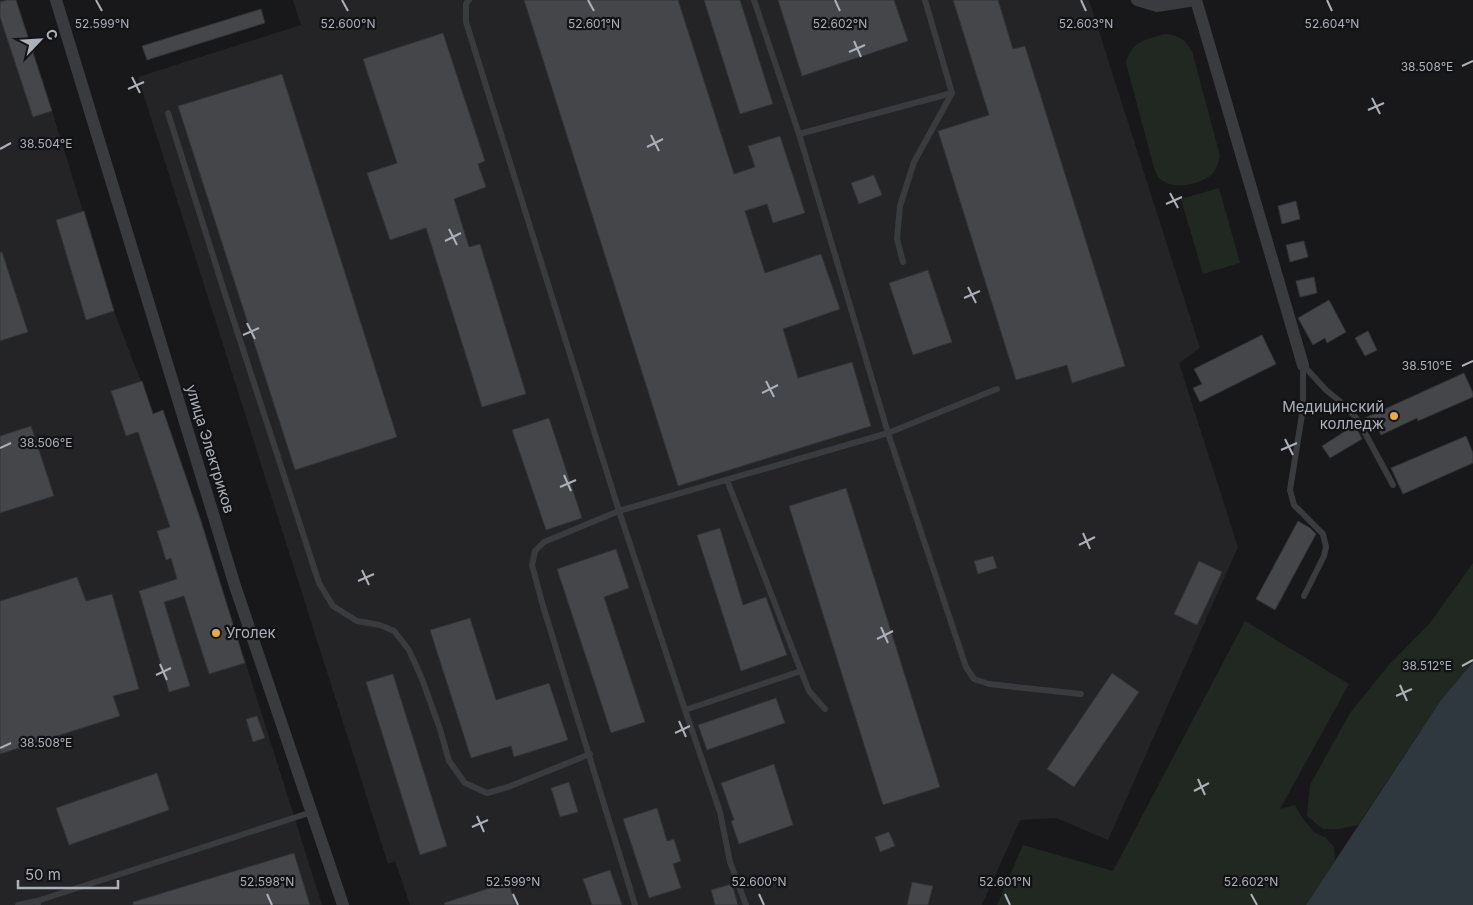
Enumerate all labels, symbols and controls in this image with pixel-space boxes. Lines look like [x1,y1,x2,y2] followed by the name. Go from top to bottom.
[15,15,65,65] north arrow
[75,16,129,31] text: 52.599°N
[321,16,375,31] text: 52.600°N
[568,16,620,31] text: 52.601°N
[813,16,867,31] text: 52.602°N
[1059,16,1113,31] text: 52.603°N
[1305,16,1359,31] text: 52.604°N
[42,26,62,43] text: С
[1401,59,1453,74] text: 38.508°E
[20,136,72,151] text: 38.504°E
[1402,358,1452,373] text: 38.510°E
[182,382,239,516] street label: улица Электриков
[1282,397,1384,433] place label: Медицинский колледж
[1388,410,1400,422] marker: Медицинский колледж
[20,435,72,450] text: 38.506°E
[226,623,276,642] place label: Уголек
[210,627,222,639] marker: Уголек
[1402,658,1452,673] text: 38.512°E
[20,735,72,750] text: 38.508°E
[18,858,118,890] scale bar
[25,865,61,884] text: 50 m
[240,874,294,889] text: 52.598°N
[486,874,540,889] text: 52.599°N
[732,874,786,889] text: 52.600°N
[979,874,1031,889] text: 52.601°N
[1224,874,1278,889] text: 52.602°N

